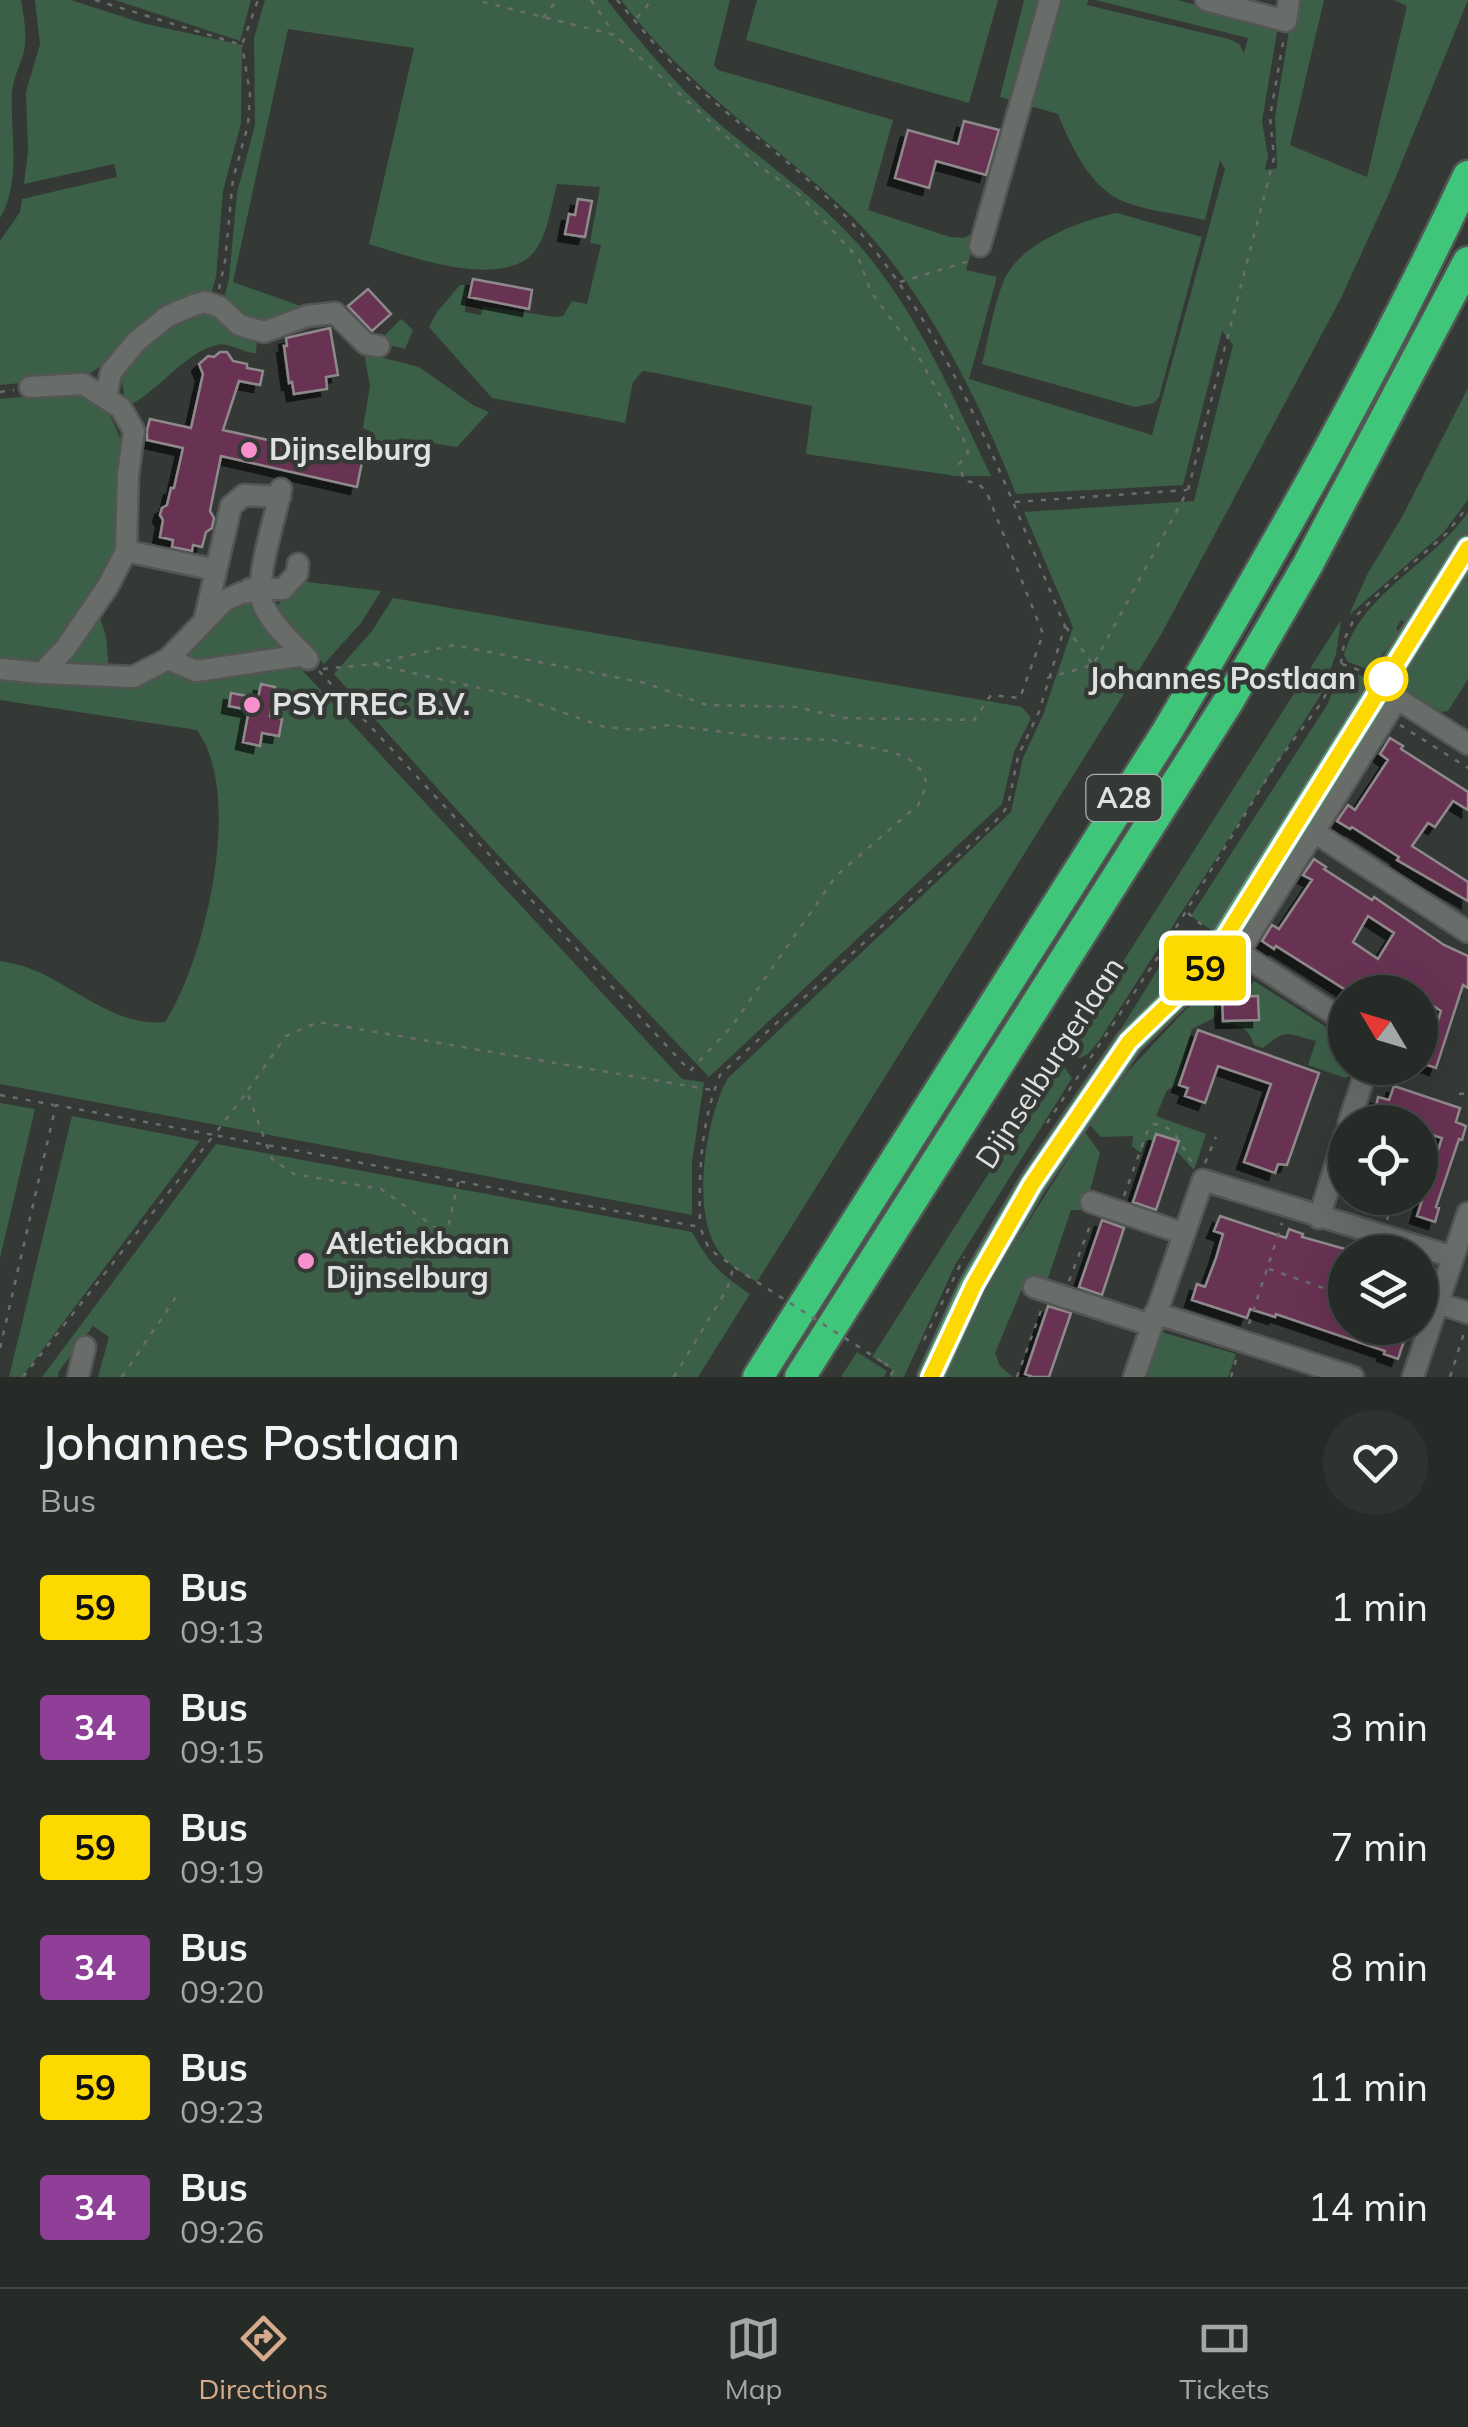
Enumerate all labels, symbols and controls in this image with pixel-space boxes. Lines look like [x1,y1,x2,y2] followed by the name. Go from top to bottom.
[269,430,432,468] place label: Dijnselburg
[238,439,260,461] marker: Dijnselburg
[1365,658,1407,700] marker: Johannes Postlaan
[1088,659,1356,697] place label: Johannes Postlaan
[272,685,470,723] place label: PSYTREC B.V.
[241,694,263,716] marker: PSYTREC B.V.
[1086,775,1162,821] road number: A28
[1160,936,1250,1000] line badge: 59
[1184,946,1226,990] text: 59
[967,950,1132,1175] street label: Dijnselburgerlaan
[1328,975,1438,1085] north arrow
[1328,975,1438,1345] map controls
[1328,1105,1438,1215] button: locate
[326,1224,510,1296] place label: Atletiekbaan Dijnselburg
[1328,1235,1438,1345] button: layers
[295,1250,317,1272] marker: Atletiekbaan Dijnselburg
[1323,1410,1428,1515] button: heart
[40,1412,460,1472] text: Johannes Postlaan
[40,1480,96,1520] text: Bus
[180,1563,248,1611] text: Bus
[1331,1583,1428,1631] text: 1 min
[74,1585,116,1629] text: 59
[180,1611,264,1651] text: 09:13
[180,1683,248,1731] text: Bus
[1331,1703,1428,1751] text: 3 min
[74,1705,116,1749] text: 34
[180,1731,264,1771] text: 09:15
[180,1803,248,1851] text: Bus
[1331,1823,1428,1871] text: 7 min
[74,1825,116,1869] text: 59
[180,1851,264,1891] text: 09:19
[180,1923,248,1971] text: Bus
[1331,1943,1428,1991] text: 8 min
[74,1945,116,1989] text: 34
[180,1971,264,2011] text: 09:20
[180,2043,248,2091] text: Bus
[1308,2063,1428,2111] text: 11 min
[74,2065,116,2109] text: 59
[180,2091,264,2131] text: 09:23
[180,2163,248,2211] text: Bus
[1308,2183,1428,2231] text: 14 min
[74,2185,116,2229] text: 34
[180,2211,264,2251] text: 09:26
[198,2311,328,2406] tab: Directions
[725,2311,782,2406] tab: Map
[1179,2311,1270,2406] tab: Tickets

